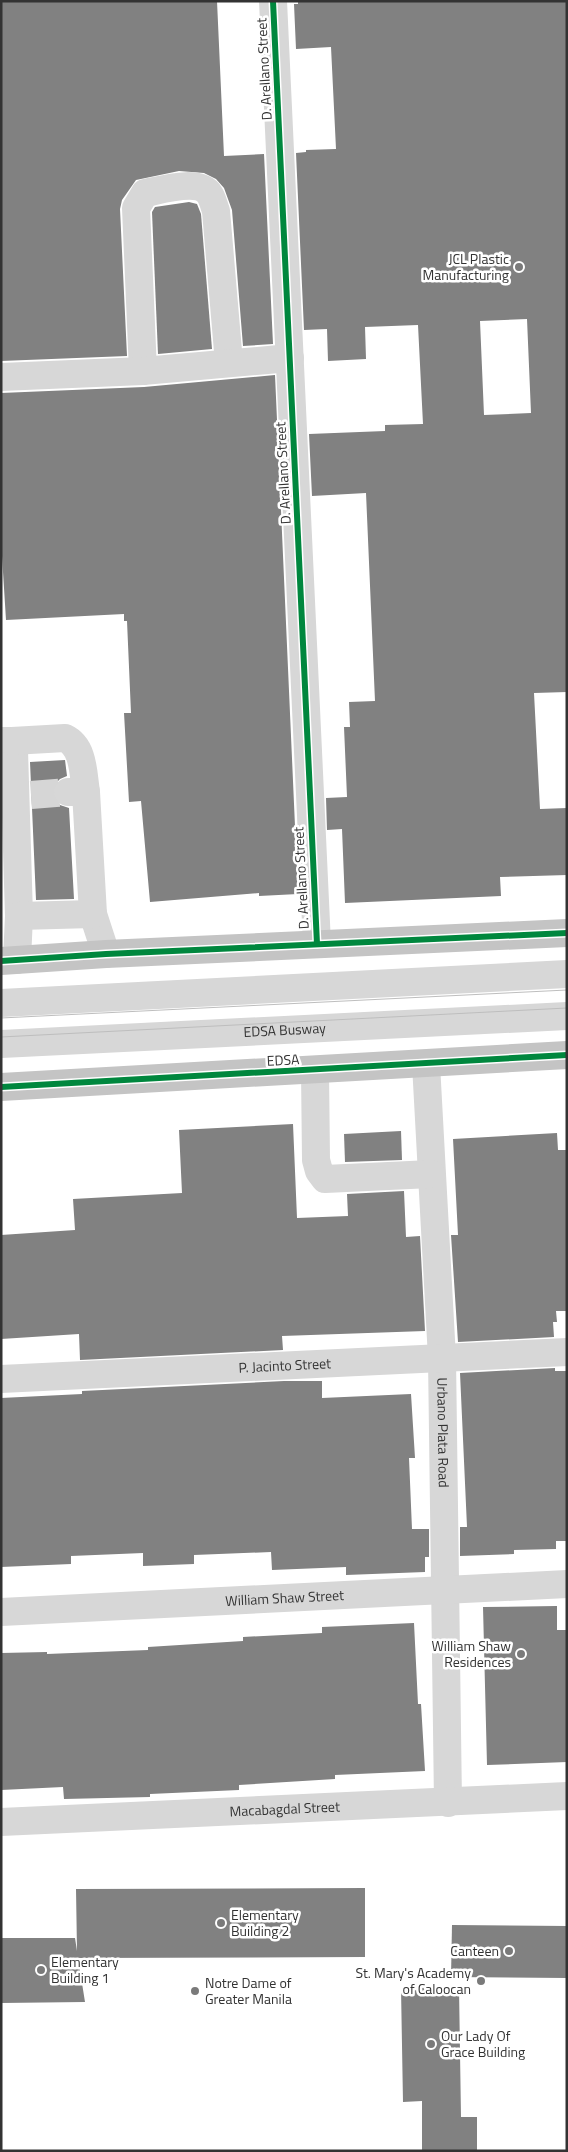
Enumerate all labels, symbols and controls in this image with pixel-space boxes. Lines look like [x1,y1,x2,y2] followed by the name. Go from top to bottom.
[250,17,277,121] street label: D. Arellano Street
[423,248,509,285] place label: JCL Plastic Manufacturing
[513,261,525,273] marker: JCL Plastic Manufacturing
[269,421,296,525] street label: D. Arellano Street
[287,826,314,930] street label: D. Arellano Street
[243,1017,327,1042] street label: EDSA Busway
[266,1048,300,1071] street label: EDSA
[238,1352,331,1378] street label: P. Jacinto Street
[432,1377,455,1488] street label: Urbano Plata Road
[225,1584,345,1611] street label: William Shaw Street
[431,1635,511,1672] place label: William Shaw Residences
[515,1648,527,1660] marker: William Shaw Residences
[229,1795,340,1821] street label: Macabagdal Street
[231,1904,299,1941] place label: Elementary Building 2
[215,1917,227,1929] marker: Elementary Building 2
[450,1940,499,1961] place label: Canteen
[503,1945,515,1957] marker: Canteen
[51,1951,119,1988] place label: Elementary Building 1
[355,1962,471,1999] place label: St. Mary's Academy of Caloocan
[35,1964,47,1976] marker: Elementary Building 1
[205,1972,292,2009] place label: Notre Dame of Greater Manila
[475,1975,487,1987] marker: St. Mary's Academy of Caloocan
[189,1985,201,1997] marker: Notre Dame of Greater Manila
[441,2025,525,2062] place label: Our Lady Of Grace Building
[425,2038,437,2050] marker: Our Lady Of Grace Building

